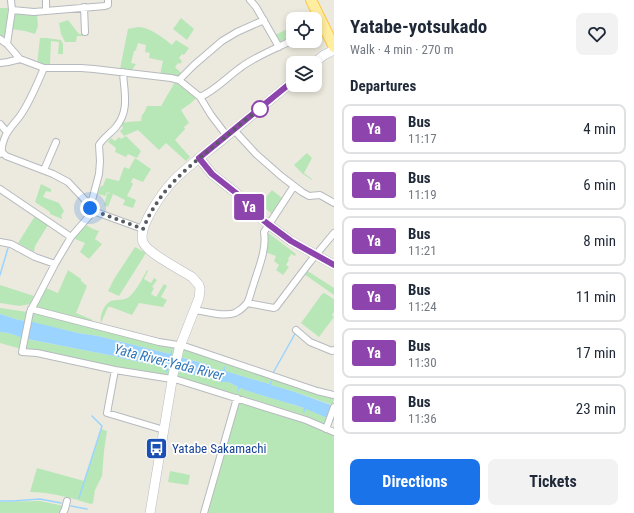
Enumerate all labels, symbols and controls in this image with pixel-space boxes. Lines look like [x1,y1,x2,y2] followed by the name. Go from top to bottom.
[286,12,322,92] map controls
[286,12,322,48] button: locate
[576,13,618,55] button: heart
[350,15,487,38] text: Yatabe-yotsukado
[350,42,454,57] text: Walk · 4 min · 270 m
[286,56,322,92] button: layers
[350,77,416,95] text: Departures
[251,100,269,118] unlabelled marker
[408,113,431,131] text: Bus
[583,120,616,138] text: 4 min
[367,121,381,137] text: Ya
[408,131,437,146] text: 11:17
[408,169,431,187] text: Bus
[583,176,616,194] text: 6 min
[367,177,381,193] text: Ya
[408,187,437,202] text: 11:19
[231,194,267,220] line badge: Ya
[80,198,100,218] your location
[242,199,256,215] text: Ya
[408,225,431,243] text: Bus
[583,232,616,250] text: 8 min
[367,233,381,249] text: Ya
[408,243,437,258] text: 11:21
[408,281,431,299] text: Bus
[576,288,616,306] text: 11 min
[367,289,381,305] text: Ya
[408,299,437,314] text: 11:24
[408,337,431,355] text: Bus
[113,341,226,384] water label: Yata River;Yada River
[576,344,616,362] text: 17 min
[367,345,381,361] text: Ya
[408,355,437,370] text: 11:30
[408,393,431,411] text: Bus
[576,400,616,418] text: 23 min
[367,401,381,417] text: Ya
[408,411,437,426] text: 11:36
[144,435,170,461] bus stop icon: Yatabe Sakamachi
[172,441,267,456] place label: Yatabe Sakamachi
[350,459,480,505] button: Directions
[488,459,618,505] button: Tickets

